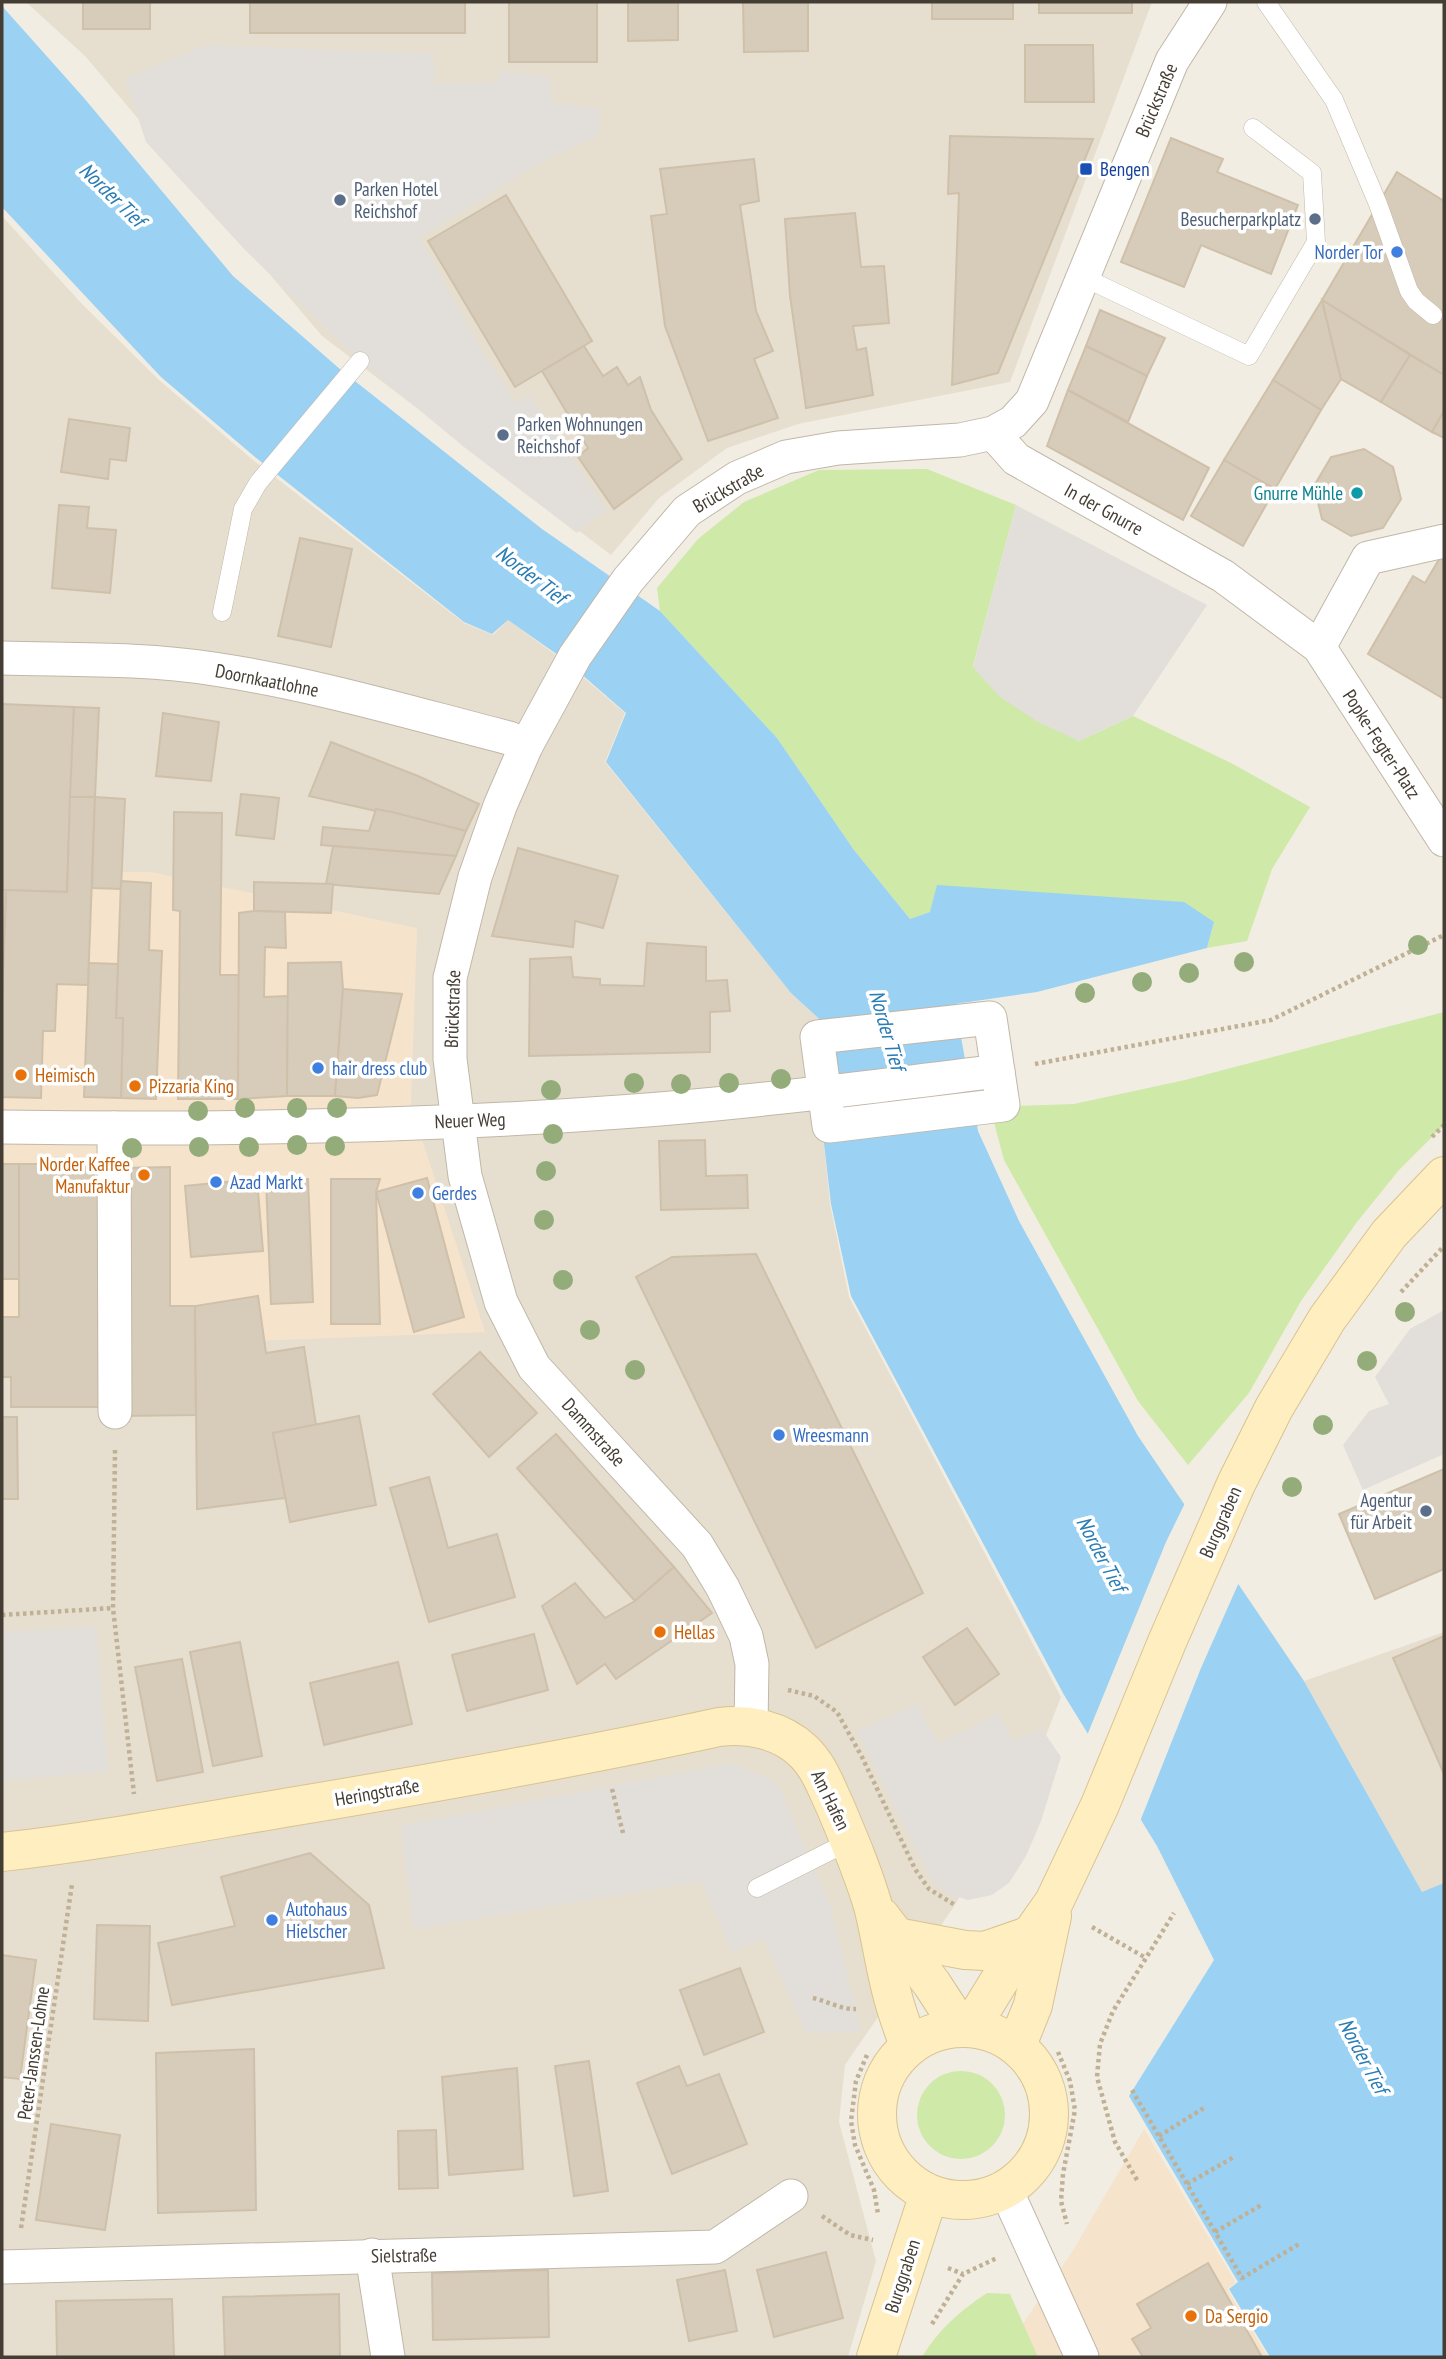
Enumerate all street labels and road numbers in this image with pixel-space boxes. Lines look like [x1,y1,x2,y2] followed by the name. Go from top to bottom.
[1130,59,1182,141] street label: Brückstraße
[688,458,768,518] street label: Brückstraße
[1060,478,1148,540] street label: In der Gnurre
[213,658,321,702] street label: Doornkaatlohne
[1338,685,1426,803] street label: Popke-Fegter-Platz
[439,969,465,1048] street label: Brückstraße
[434,1107,506,1133] street label: Neuer Weg
[557,1393,631,1471] street label: Dammstraße
[1194,1482,1246,1562] street label: Burggraben
[806,1766,856,1834] street label: Am Hafen
[333,1773,421,1811] street label: Heringstraße
[12,1985,54,2121] street label: Peter-Janssen-Lohne
[879,2236,925,2316] street label: Burggraben
[371,2242,437,2268] street label: Sielstraße

